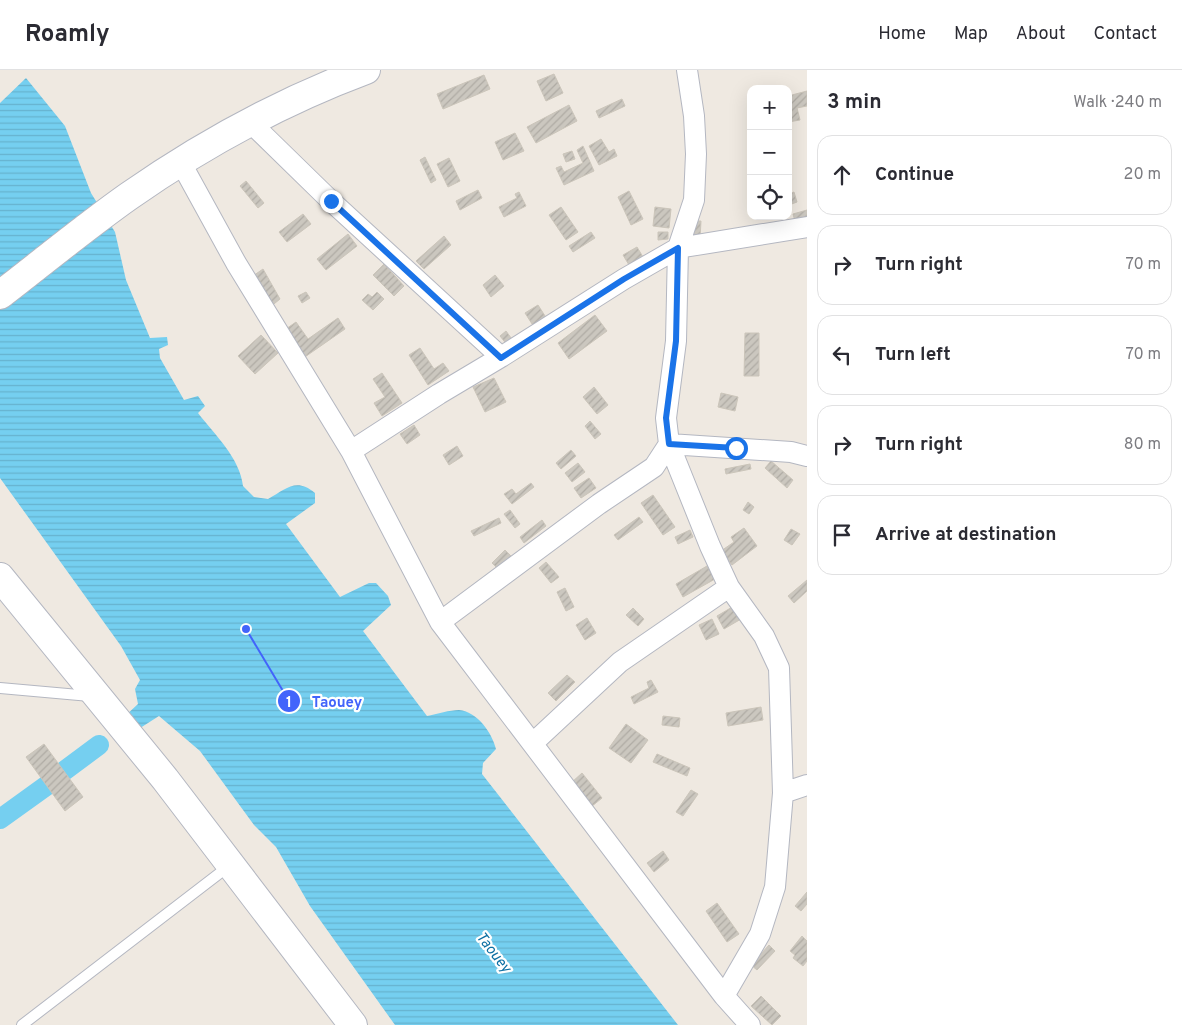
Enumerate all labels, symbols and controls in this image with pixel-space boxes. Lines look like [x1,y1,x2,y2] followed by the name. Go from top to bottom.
[25,20,110,50] text: Roamly
[878,23,926,46] text: Home
[954,23,988,46] text: Map
[1016,23,1065,46] text: About
[1093,23,1157,46] text: Contact
[747,85,792,220] map controls
[747,85,792,130] button: +
[827,89,882,116] text: 3 min
[1073,93,1162,113] text: Walk · 240 m
[747,130,792,175] button: −
[828,161,856,189] icon: ahead
[875,163,954,187] text: Continue
[1124,165,1161,185] text: 20 m
[747,175,792,220] button: locate
[320,190,343,213] route end
[828,251,856,279] icon: right
[875,253,963,277] text: Turn right
[1126,255,1161,275] text: 70 m
[828,341,856,369] icon: left
[875,343,951,367] text: Turn left
[1126,345,1161,365] text: 70 m
[828,431,856,459] icon: right
[875,433,963,457] text: Turn right
[1124,435,1161,455] text: 80 m
[725,437,748,460] route start
[828,521,856,549] icon: arrive
[875,523,1056,547] text: Arrive at destination
[277,686,372,716] callout: Taouey
[286,694,292,713] text: 1
[312,694,363,713] text: Taouey
[471,929,515,978] water label: Taouey

